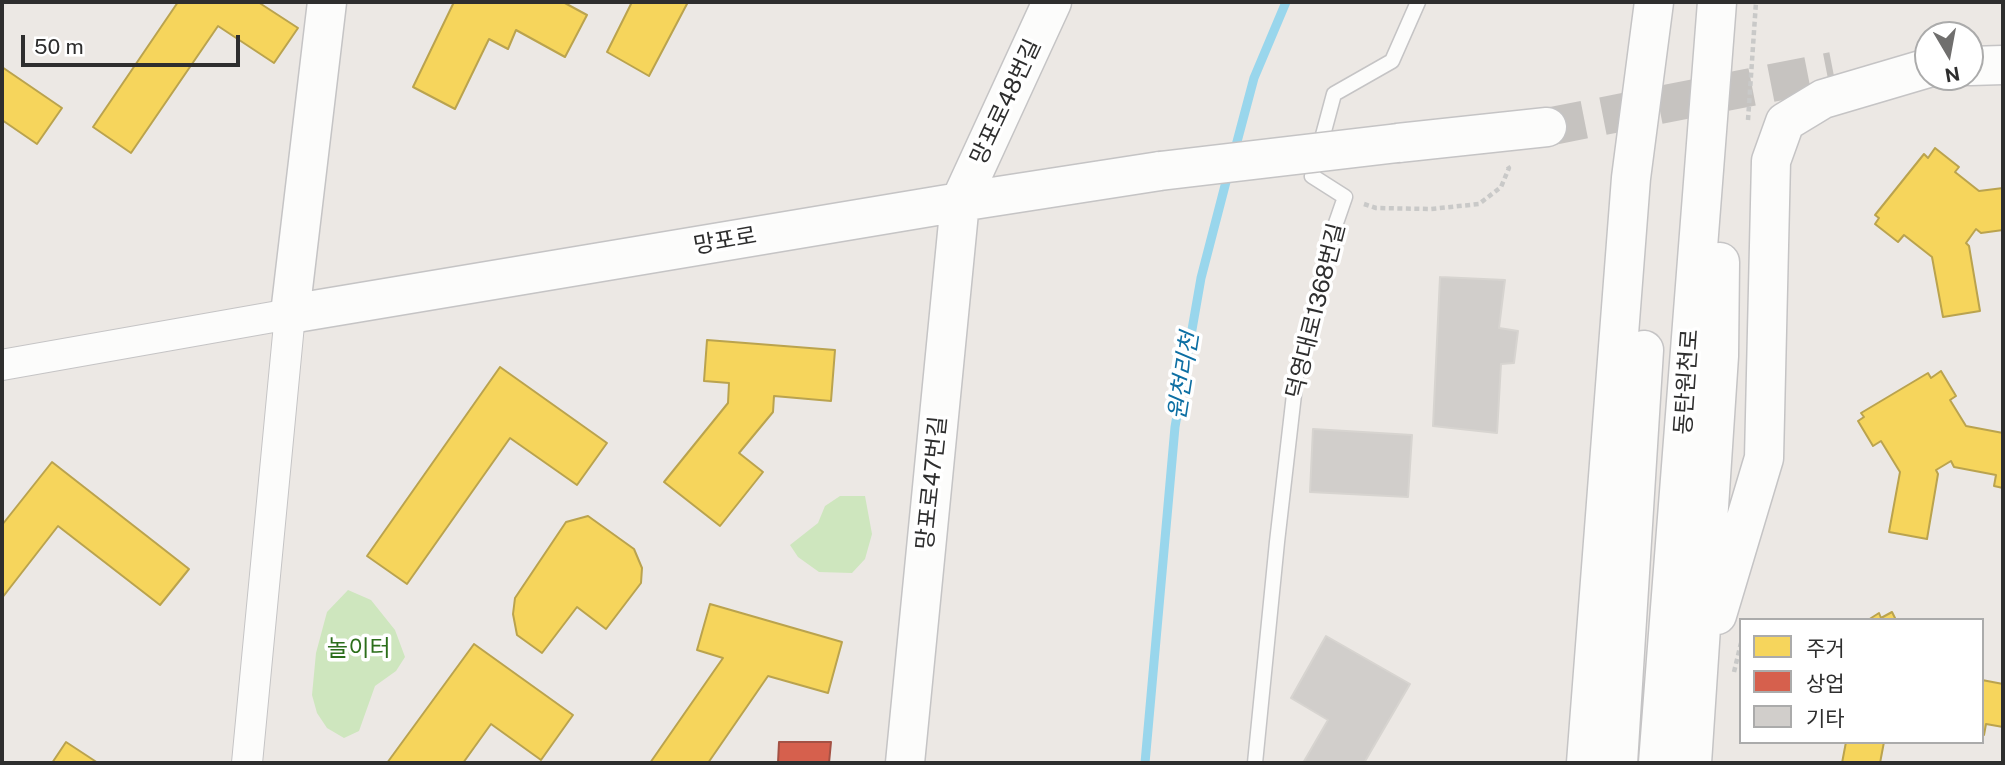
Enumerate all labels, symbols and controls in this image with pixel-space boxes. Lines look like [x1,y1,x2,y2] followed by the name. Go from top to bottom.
[24,21,243,65] scale bar
[1914,21,1984,91] north arrow
[34,34,84,59] text: 50 m
[965,35,1047,169] street label: 망포로48번길
[1943,63,1962,87] text: N
[1281,220,1351,402] street label: 덕영대로1368번길
[691,222,759,260] street label: 망포로
[1670,328,1704,436] street label: 동탄원천로
[1163,330,1205,422] water label: 원천리천
[911,415,953,551] street label: 망포로47번길
[1739,618,1984,744] legend
[327,635,391,663] park label: 놀이터
[1806,636,1845,661] text: 주거
[1806,671,1845,696] text: 상업
[1806,706,1845,731] text: 기타

